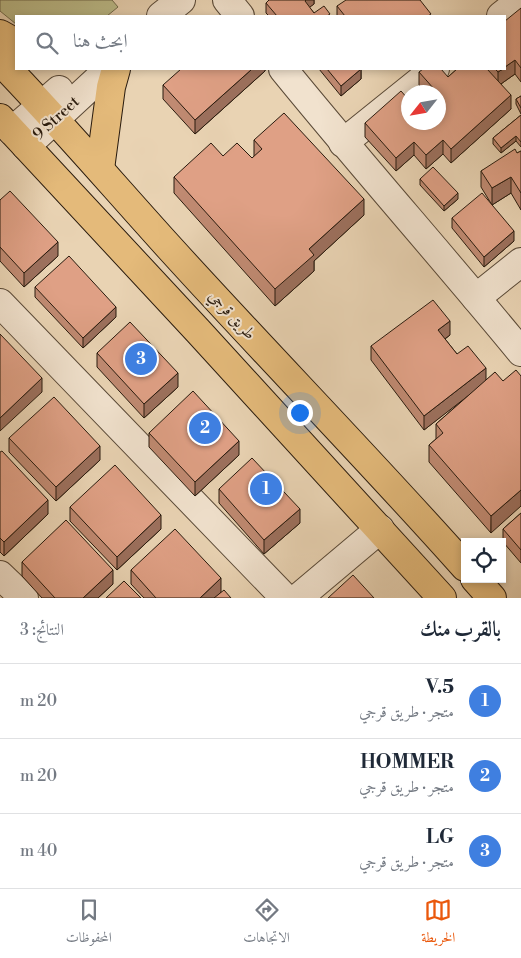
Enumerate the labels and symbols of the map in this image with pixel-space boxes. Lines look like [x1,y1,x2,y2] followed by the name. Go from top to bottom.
[401,85,446,130] north arrow
[28,91,84,144] street label: 9 Street
[203,286,260,345] street label: طريق قرجي
[125,340,157,378] pin: 3
[287,400,313,426] your location
[189,409,221,447] pin: 2
[250,470,282,508] pin: 1

